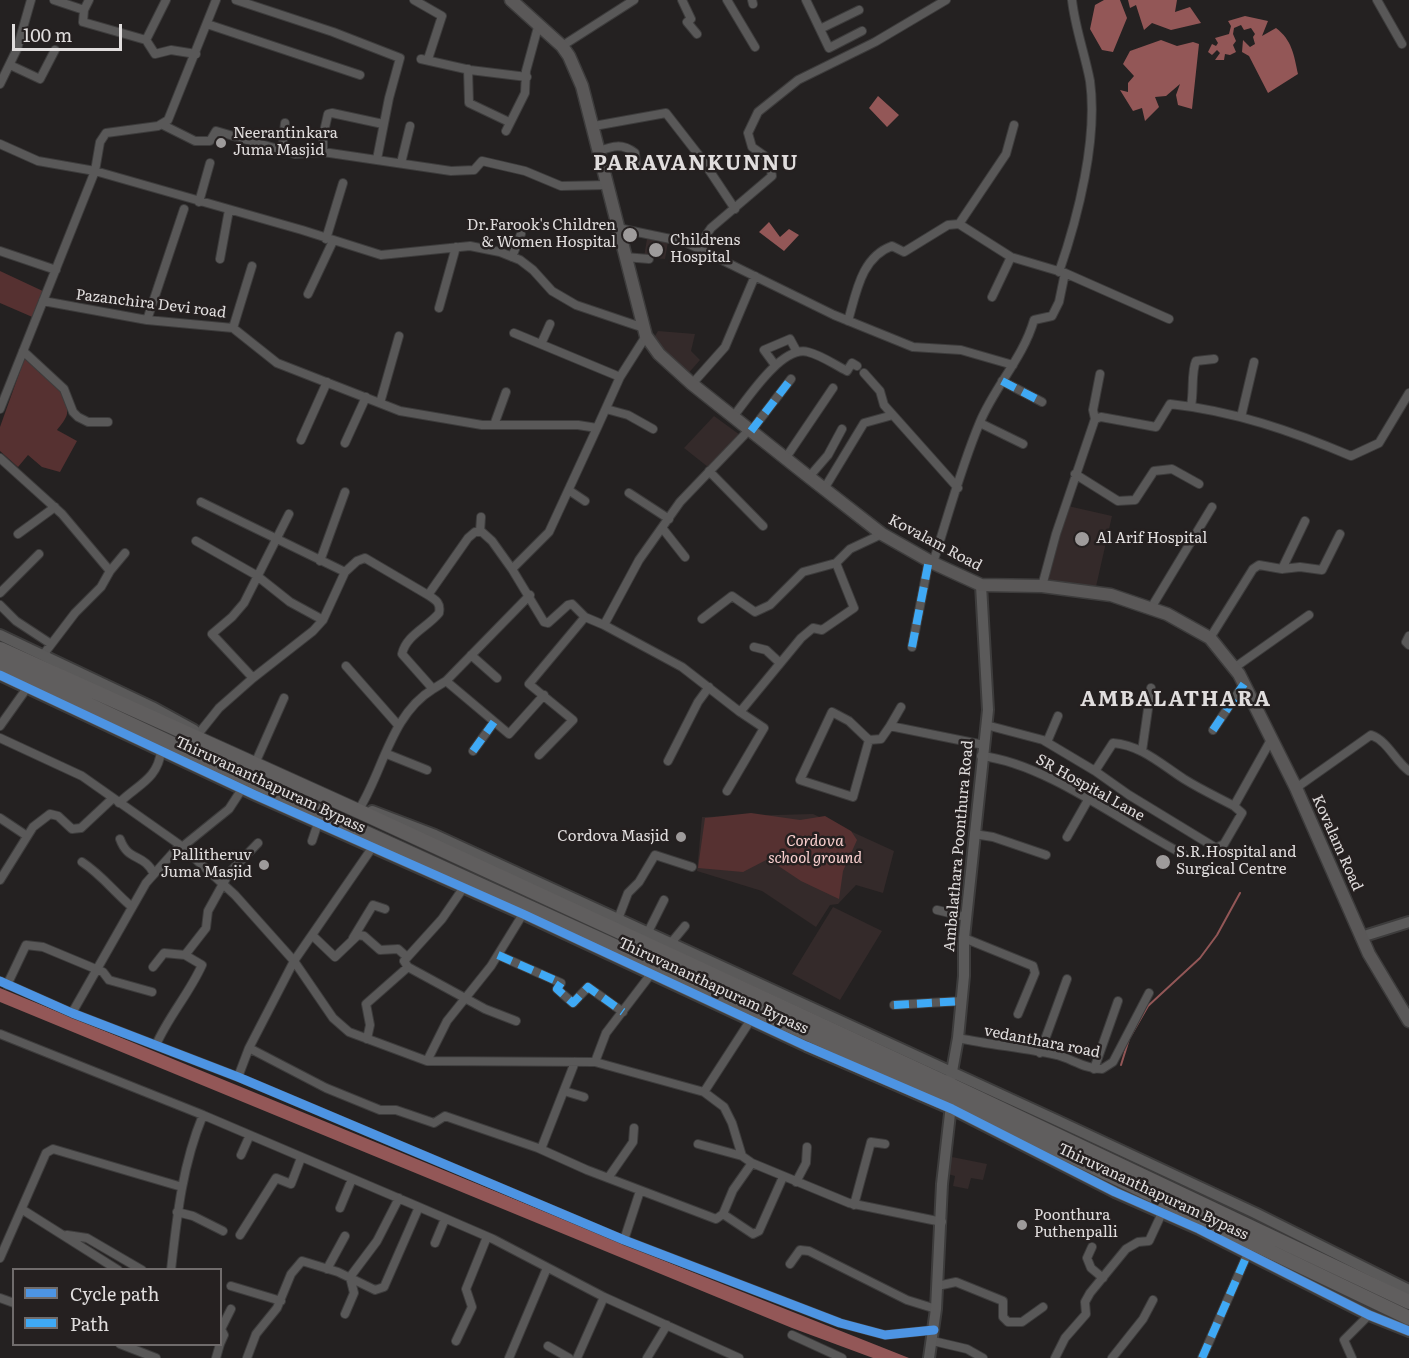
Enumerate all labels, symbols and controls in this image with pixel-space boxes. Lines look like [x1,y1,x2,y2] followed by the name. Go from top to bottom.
[15,12,124,50] scale bar
[23,21,72,48] text: 100 m
[233,125,338,160] place label: Neerantinkara Juma Masjid
[214,136,228,150] marker: Neerantinkara Juma Masjid
[593,151,799,177] district label: PARAVANKUNNU
[467,217,616,252] place label: Dr.Farook's Children & Women Hospital
[621,226,639,244] marker: Dr.Farook's Children & Women Hospital
[670,232,740,267] place label: Childrens Hospital
[647,241,665,259] marker: Childrens Hospital
[75,286,227,322] street label: Pazanchira Devi road
[885,511,985,575] street label: Kovalam Road
[1073,530,1091,548] marker: Al Arif Hospital
[1096,530,1207,548] place label: Al Arif Hospital
[1080,687,1272,713] district label: AMBALATHARA
[172,733,368,837] street label: Thiruvananthapuram Bypass
[941,739,977,953] street label: Ambalathara Poonthura Road
[1032,751,1148,825] street label: SR Hospital Lane
[1308,792,1366,894] street label: Kovalam Road
[557,828,669,846] place label: Cordova Masjid
[674,830,688,844] marker: Cordova Masjid
[768,833,862,868] park label: Cordova school ground
[1176,844,1296,879] place label: S.R.Hospital and Surgical Centre
[161,847,252,882] place label: Pallitheruv Juma Masjid
[1154,853,1172,871] marker: S.R.Hospital and Surgical Centre
[257,858,271,872] marker: Pallitheruv Juma Masjid
[615,934,811,1038] street label: Thiruvananthapuram Bypass
[982,1022,1102,1062] street label: vedanthara road
[1055,1140,1251,1244] street label: Thiruvananthapuram Bypass
[1034,1207,1118,1242] place label: Poonthura Puthenpalli
[1015,1218,1029,1232] marker: Poonthura Puthenpalli
[12,1268,222,1346] legend
[70,1280,159,1307] text: Cycle path
[70,1310,109,1337] text: Path

